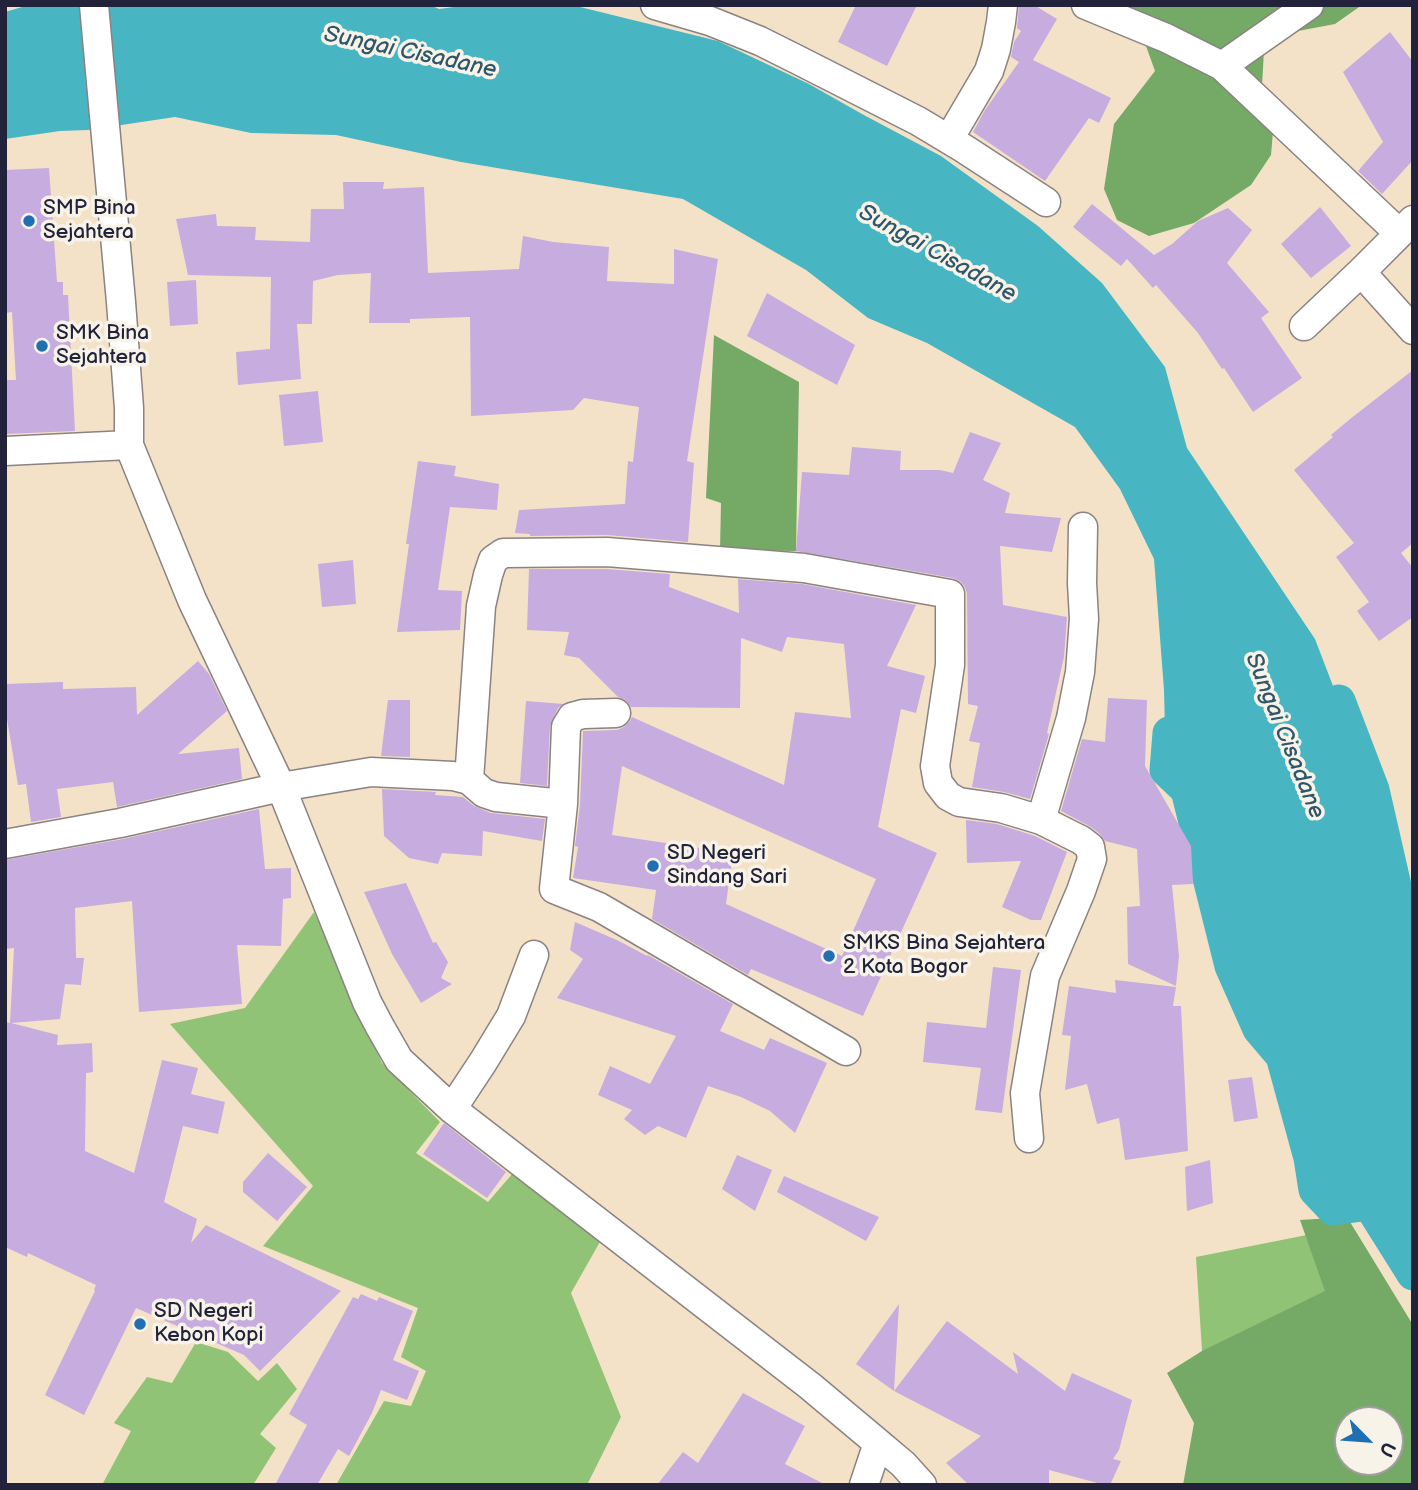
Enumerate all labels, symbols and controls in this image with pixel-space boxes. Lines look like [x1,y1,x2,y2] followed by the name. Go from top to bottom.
[321,21,499,85] water label: Sungai Cisadane
[43,196,136,246] place label: SMP Bina Sejahtera
[853,199,1021,309] water label: Sungai Cisadane
[21,213,37,229] marker: SMP Bina Sejahtera
[56,321,149,371] place label: SMK Bina Sejahtera
[34,338,50,354] marker: SMK Bina Sejahtera
[1238,649,1330,823] water label: Sungai Cisadane
[667,841,787,891] place label: SD Negeri Sindang Sari
[645,858,661,874] marker: SD Negeri Sindang Sari
[843,931,1045,981] place label: SMKS Bina Sejahtera 2 Kota Bogor
[821,948,837,964] marker: SMKS Bina Sejahtera 2 Kota Bogor
[154,1299,263,1349] place label: SD Negeri Kebon Kopi
[132,1316,148,1332] marker: SD Negeri Kebon Kopi
[1334,1406,1404,1476] north arrow
[1373,1438,1400,1460] text: U

